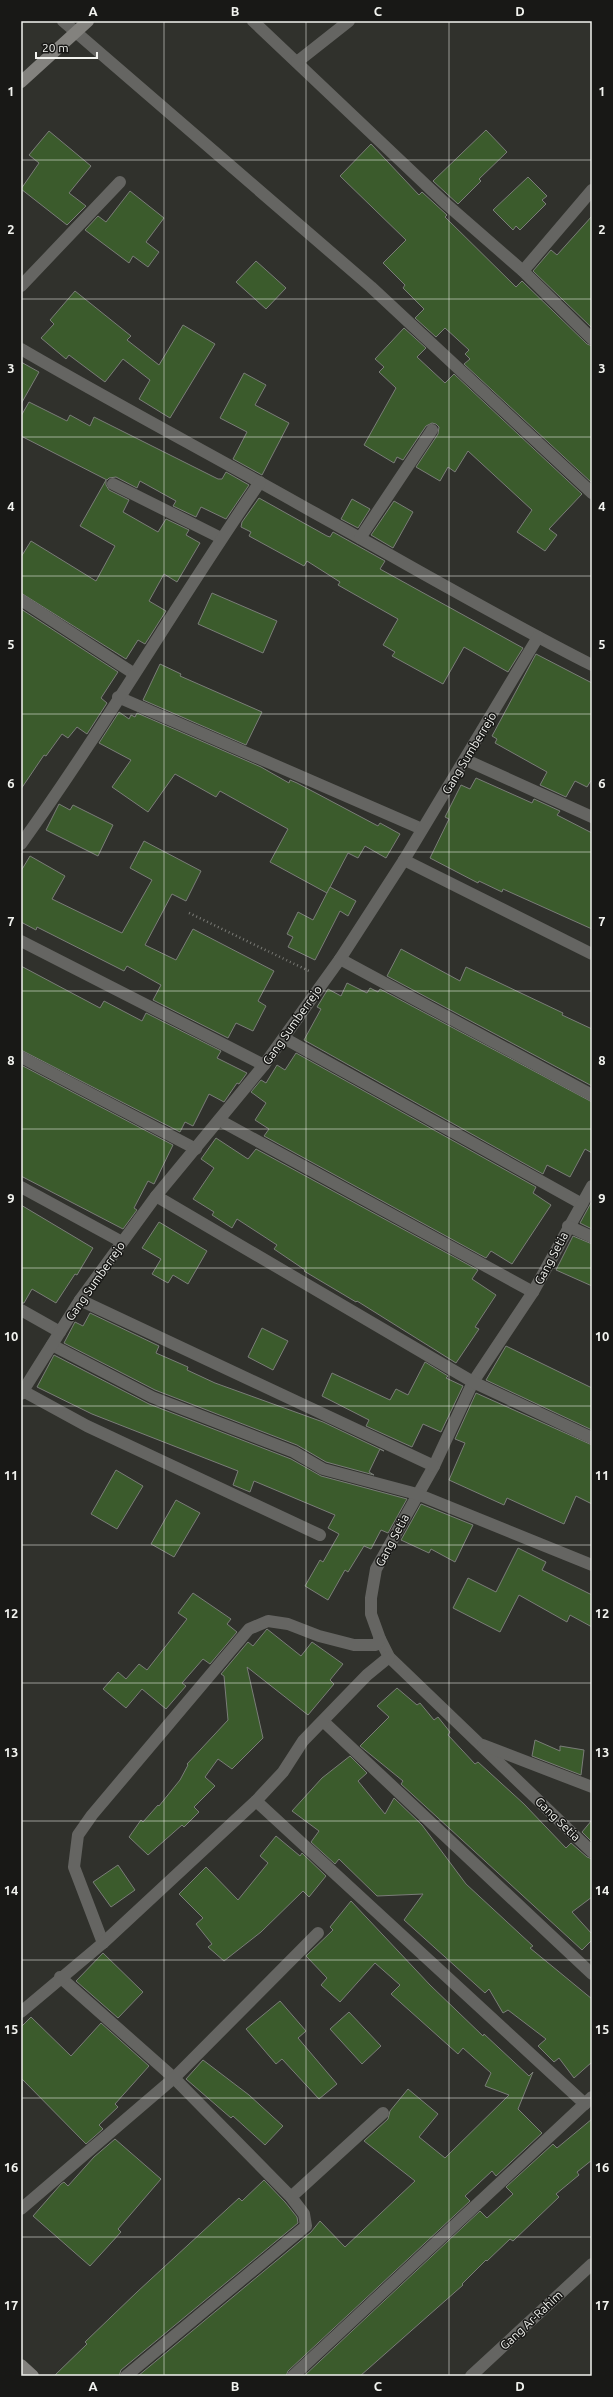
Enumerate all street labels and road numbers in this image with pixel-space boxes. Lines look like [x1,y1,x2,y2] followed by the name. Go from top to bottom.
[439,710,499,796] street label: Gang Sumberrejo
[260,983,324,1067] street label: Gang Sumberrejo
[532,1230,570,1286] street label: Gang Setia
[63,1239,127,1323] street label: Gang Sumberrejo
[373,1512,411,1568] street label: Gang Setia
[533,1794,583,1844] street label: Gang Setia
[497,2288,565,2352] street label: Gang Ar-Rahim

